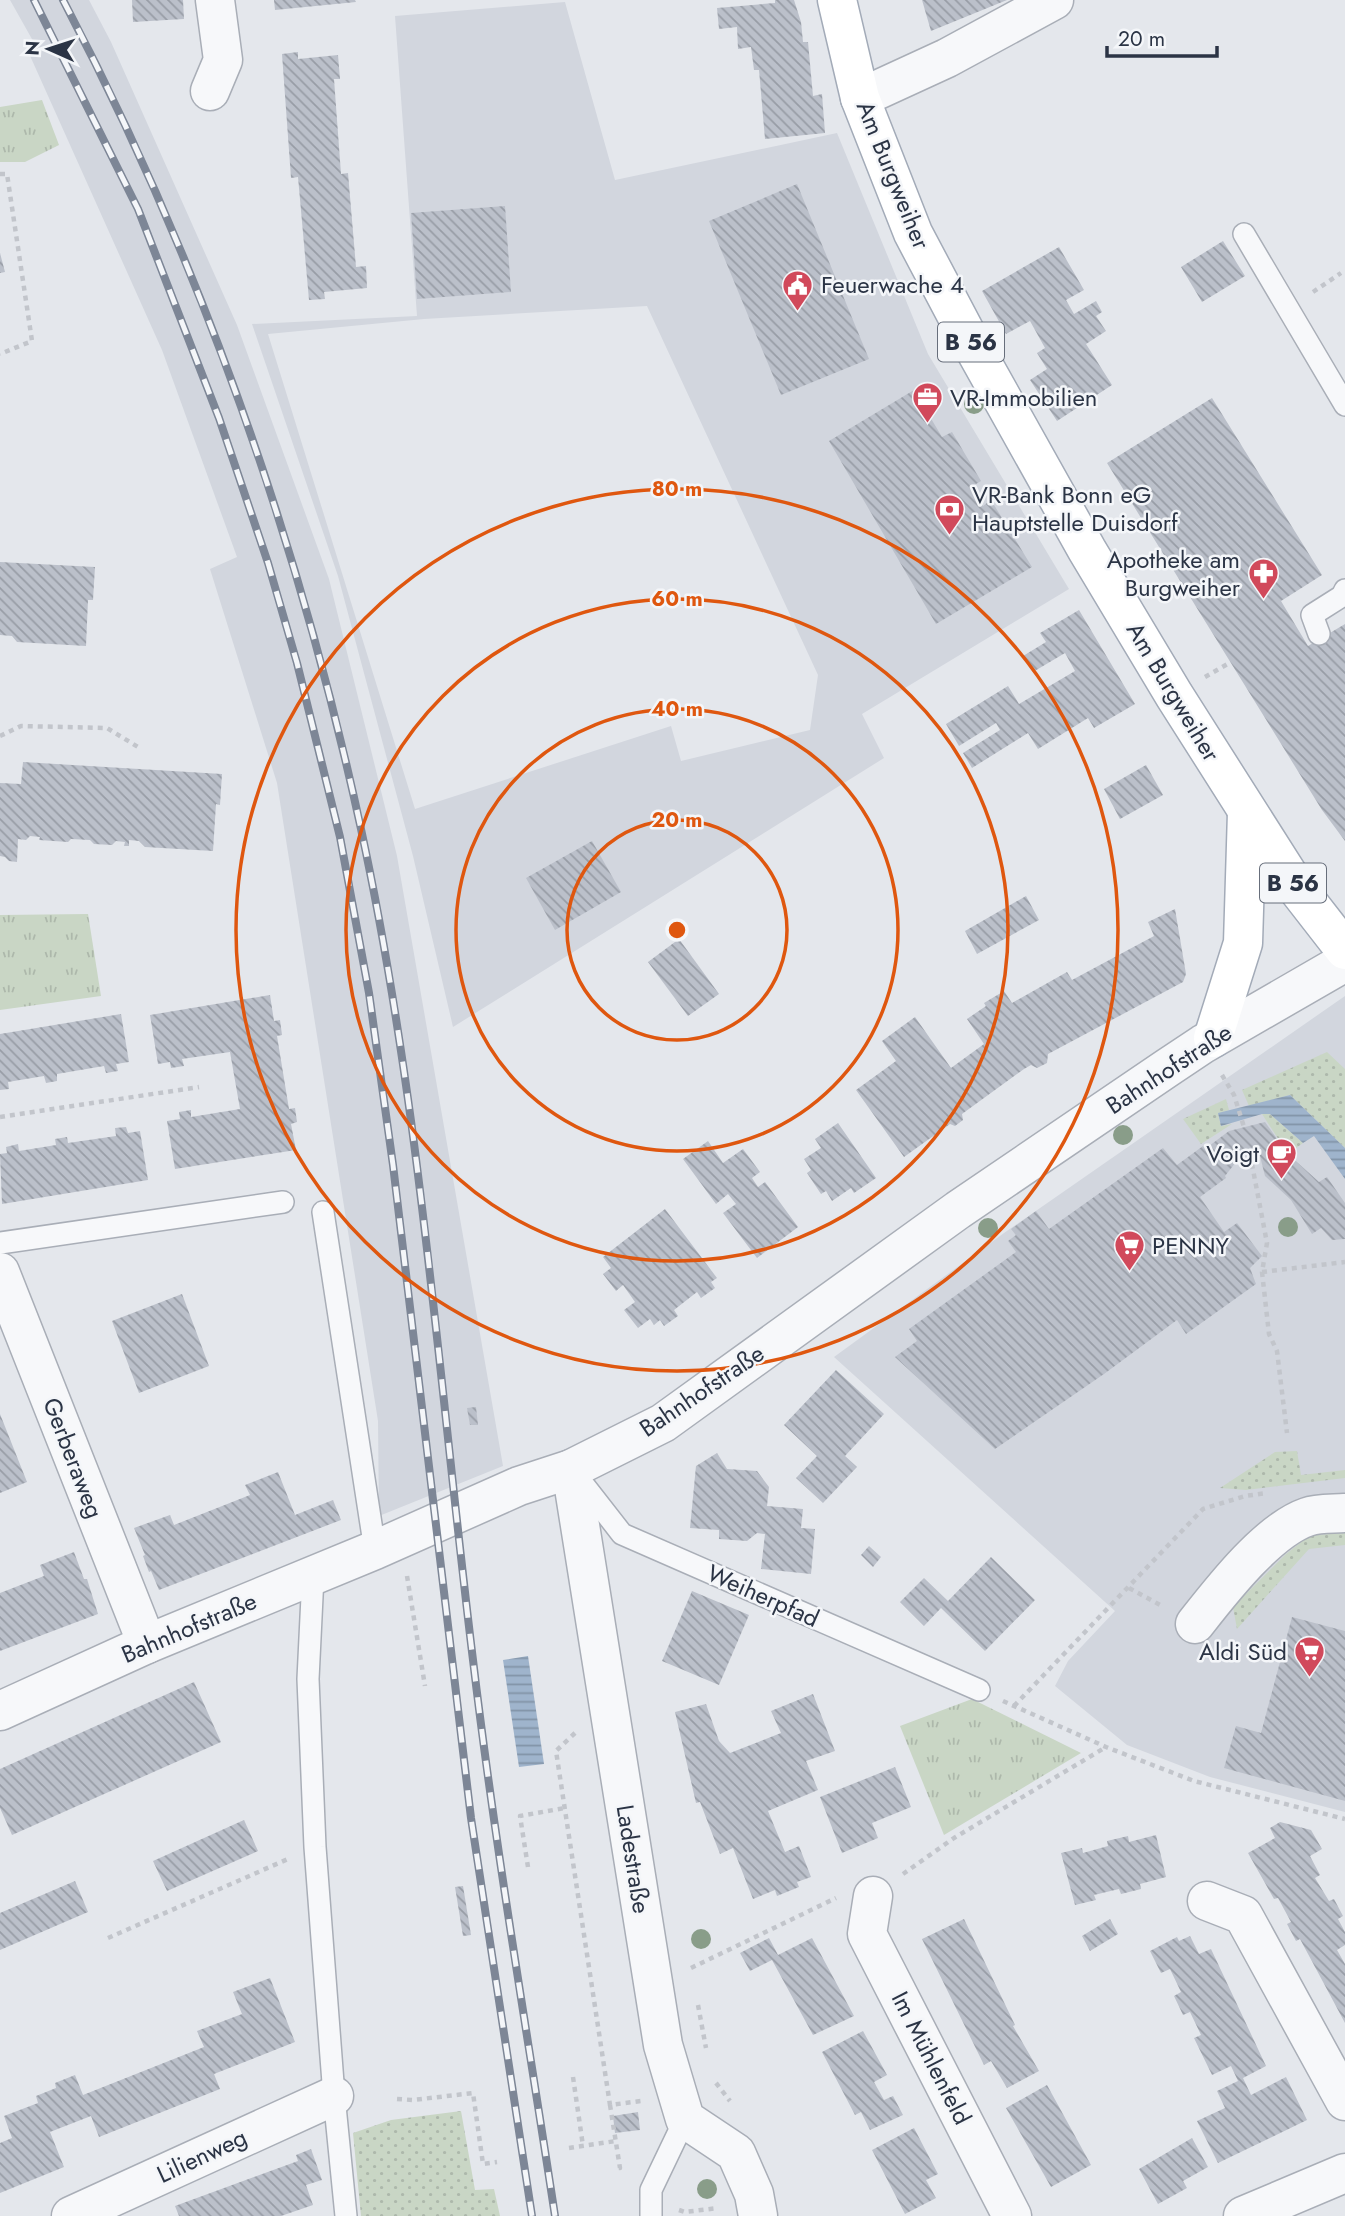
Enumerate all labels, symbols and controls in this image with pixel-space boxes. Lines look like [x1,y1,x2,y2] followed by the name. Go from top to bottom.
[14,14,84,84] north arrow
[1107,14,1217,58] scale bar
[1118,24,1165,54] text: 20 m
[19,40,46,56] text: N
[848,95,939,255] street label: Am Burgweiher
[821,267,964,302] place label: Feuerwache 4
[781,268,815,312] public building icon: Feuerwache 4
[938,322,1004,362] road number: B 56
[950,380,1097,415] place label: VR-Immobilien
[910,381,944,425] office icon: VR-Immobilien
[652,474,702,504] text: 80 m
[972,477,1179,540] place label: VR-Bank Bonn eG Hauptstelle Duisdorf
[932,492,966,536] bank icon: VR-Bank Bonn eG Hauptstelle Duisdorf
[1107,542,1241,605] place label: Apotheke am Burgweiher
[1246,557,1280,601] pharmacy icon: Apotheke am Burgweiher
[651,584,703,614] text: 60 m
[1118,615,1229,769] street label: Am Burgweiher
[651,694,703,724] text: 40 m
[651,805,703,835] text: 20 m
[1260,863,1326,902] road number: B 56
[665,918,689,942] centre of rings
[1099,1015,1239,1122] street label: Bahnhofstraße
[1206,1136,1259,1171] place label: Voigt
[1265,1137,1299,1181] cafe icon: Voigt
[1152,1228,1230,1263] place label: PENNY
[1112,1229,1146,1273] supermarket icon: PENNY
[632,1336,771,1445] street label: Bahnhofstraße
[34,1392,113,1523] street label: Gerberaweg
[702,1555,825,1636] street label: Weiherpfad
[116,1583,262,1672] street label: Bahnhofstraße
[1199,1634,1287,1669] place label: Aldi Süd
[1293,1635,1327,1679] supermarket icon: Aldi Süd
[608,1802,659,1916] street label: Ladestraße
[883,1985,980,2130] street label: Im Mühlenfeld
[151,2119,253,2192] street label: Lilienweg

